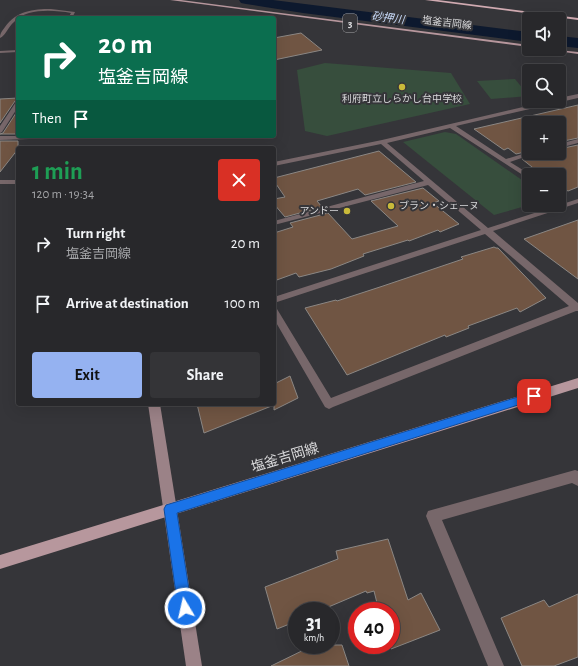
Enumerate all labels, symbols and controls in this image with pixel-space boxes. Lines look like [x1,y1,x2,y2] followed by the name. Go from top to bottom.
[371,10,406,26] water label: 砂押川
[522,12,566,212] map controls
[522,12,566,56] button: sound
[343,14,357,32] road number: 3
[422,14,473,31] street label: 塩釜吉岡線
[98,31,153,59] text: 20 m
[32,32,84,84] icon: right
[522,64,566,108] button: search
[98,69,188,87] text: 塩釜吉岡線
[397,82,407,92] marker: 利府町立しらかし台中学校
[342,93,462,104] place label: 利府町立しらかし台中学校
[70,108,92,130] icon: arrive
[32,111,62,126] text: Then
[522,116,566,160] button: +
[218,159,260,201] button: close
[32,160,83,184] text: 1 min
[522,168,566,212] button: −
[32,188,94,201] text: 120 m · 19:34
[399,200,479,211] place label: ブラン・シェーヌ
[386,201,396,211] marker: ブラン・シェーヌ
[299,206,339,216] place label: アンドー
[342,206,352,216] marker: アンドー
[66,226,125,241] text: Turn right
[32,233,54,255] icon: right
[231,236,260,251] text: 20 m
[66,248,131,261] text: 塩釜吉岡線
[32,293,54,315] icon: arrive
[66,296,189,311] text: Arrive at destination
[225,296,260,311] text: 100 m
[32,352,142,398] button: Exit
[150,352,260,398] button: Share
[517,379,551,413] pin
[523,385,545,407] icon: arrive
[249,439,321,475] street label: 塩釜吉岡線
[164,587,206,629] position arrow
[348,602,400,654] speed limit sign: 40
[306,613,322,633] text: 31
[304,633,324,643] text: km/h

